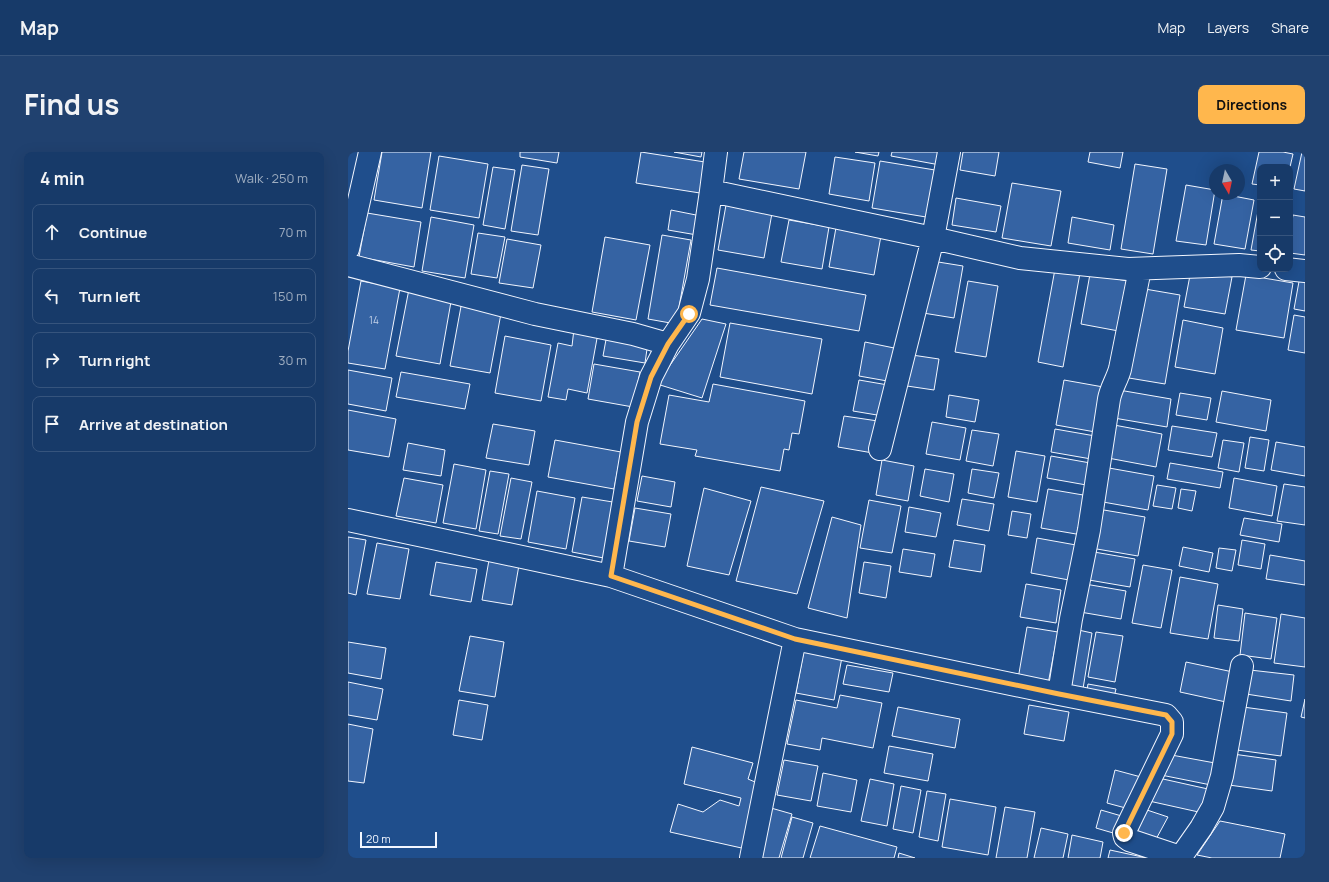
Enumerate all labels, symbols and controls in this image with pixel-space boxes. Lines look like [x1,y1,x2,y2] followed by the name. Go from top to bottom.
[20,15,59,41] text: Map
[1157,18,1185,37] text: Map
[1207,18,1249,37] text: Layers
[1271,18,1309,37] text: Share
[24,85,119,123] text: Find us
[1198,85,1305,124] button: Directions
[1209,164,1245,200] north arrow
[1257,164,1293,272] map controls
[1257,164,1293,200] button: +
[40,167,84,190] text: 4 min
[235,169,308,187] text: Walk · 250 m
[1257,200,1293,236] button: −
[41,221,63,243] icon: ahead
[79,222,147,243] text: Continue
[279,223,307,241] text: 70 m
[1257,236,1293,272] button: locate
[41,285,63,307] icon: left
[79,286,141,307] text: Turn left
[273,287,307,305] text: 150 m
[680,305,698,323] route start
[369,313,379,327] house number: 14
[41,349,63,371] icon: right
[79,350,150,371] text: Turn right
[278,351,307,369] text: 30 m
[41,413,63,435] icon: arrive
[79,414,228,435] text: Arrive at destination
[1115,824,1133,842] route end
[360,830,437,849] scale bar
[366,831,391,846] text: 20 m

